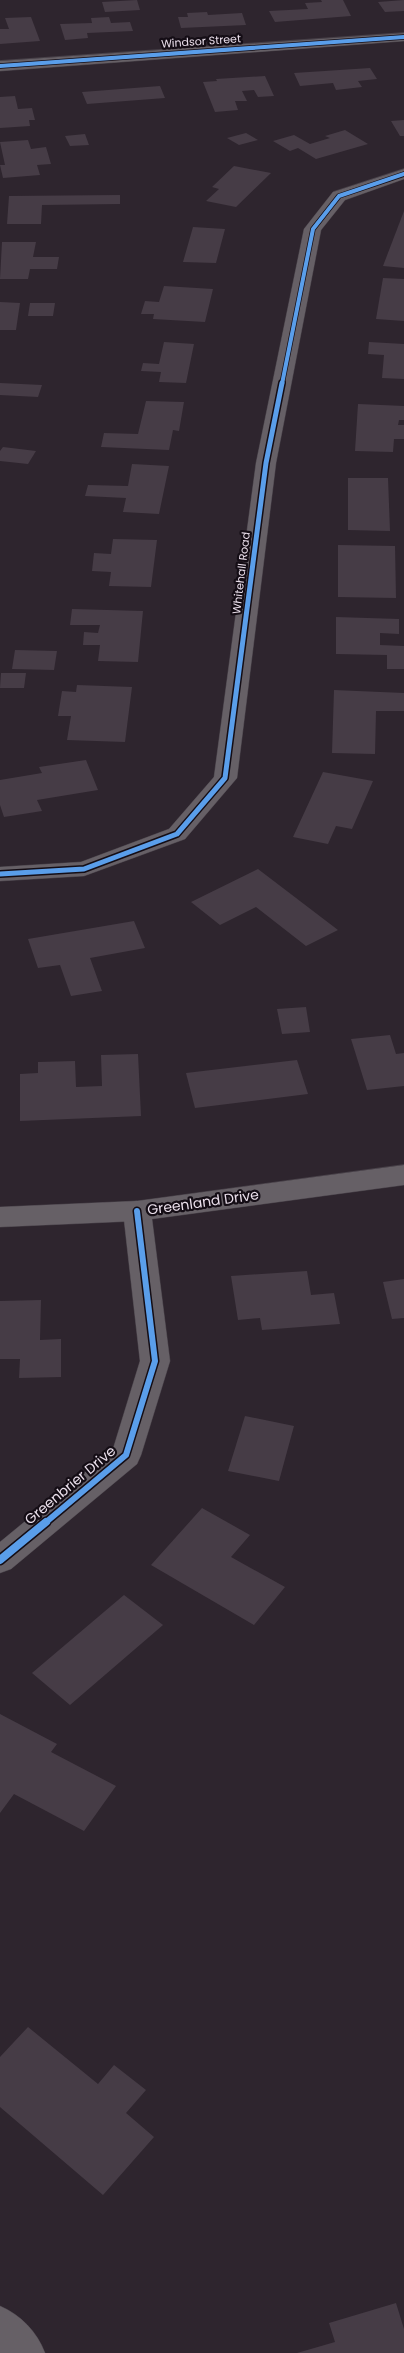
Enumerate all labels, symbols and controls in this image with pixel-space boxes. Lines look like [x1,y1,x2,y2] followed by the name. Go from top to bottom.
[161,30,241,52] street label: Windsor Street
[228,531,254,615] street label: Whitehall Road
[146,1184,260,1220] street label: Greenland Drive
[20,1441,120,1529] street label: Greenbrier Drive

